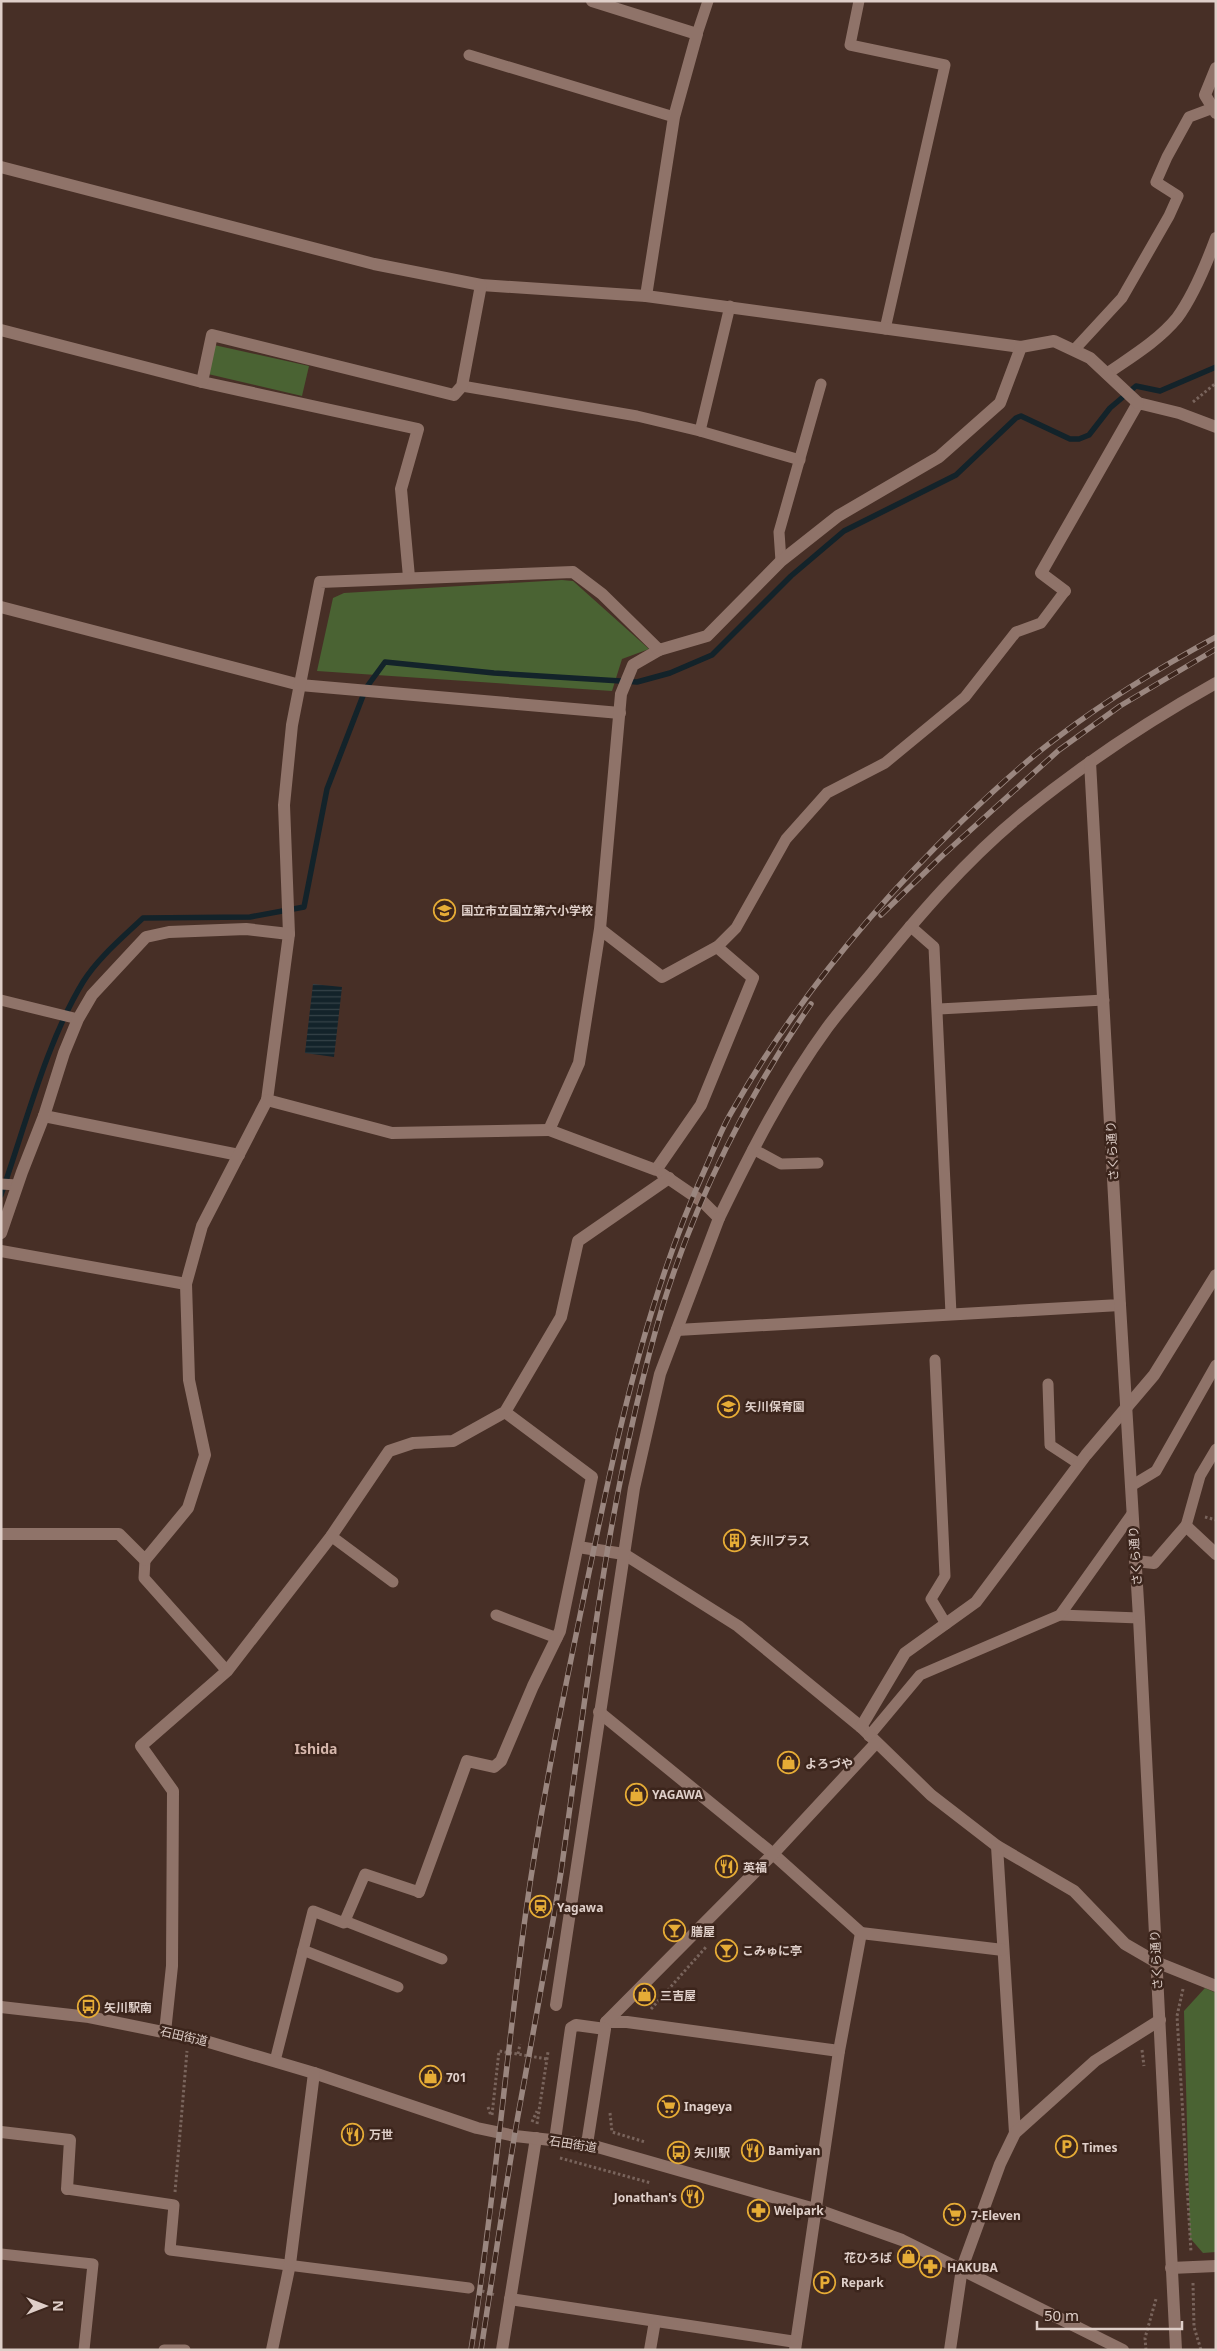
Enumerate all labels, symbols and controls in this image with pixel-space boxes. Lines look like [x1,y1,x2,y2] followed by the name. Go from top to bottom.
[433,898,457,922] school or university icon: 国立市立国立第六小学校
[461,902,593,919] place label: 国立市立国立第六小学校
[1102,1121,1122,1181] street label: さくら通り
[717,1394,741,1418] school or university icon: 矢川保育園
[745,1398,805,1415] place label: 矢川保育園
[1124,1525,1146,1587] street label: さくら通り
[722,1528,746,1552] building icon: 矢川プラス
[750,1532,810,1549] place label: 矢川プラス
[295,1739,338,1758] district label: Ishida
[777,1751,801,1775] shop icon: よろづや
[805,1755,853,1772] place label: よろづや
[624,1782,648,1806] shop icon: YAGAWA
[652,1786,703,1803] place label: YAGAWA
[715,1855,739,1879] restaurant icon: 英福
[743,1859,767,1876] place label: 英福
[529,1895,553,1919] station icon: Yagawa
[557,1899,603,1916] place label: Yagawa
[663,1919,687,1943] bar icon: 膳屋
[691,1923,715,1940] place label: 膳屋
[1146,1930,1166,1990] street label: さくら通り
[714,1938,738,1962] bar icon: こみゅに亭
[742,1942,802,1959] place label: こみゅに亭
[632,1983,656,2007] shop icon: 三吉屋
[660,1987,696,2004] place label: 三吉屋
[76,1995,100,2019] bus stop icon: 矢川駅南
[104,1999,152,2016] place label: 矢川駅南
[159,2022,209,2050] street label: 石田街道
[418,2065,442,2089] shop icon: 701
[446,2069,467,2086] place label: 701
[656,2094,680,2118] supermarket icon: Inageya
[684,2098,732,2115] place label: Inageya
[341,2122,365,2146] restaurant icon: 万世
[369,2126,393,2143] place label: 万世
[548,2132,598,2156] street label: 石田街道
[1054,2135,1078,2159] parking icon: Times
[740,2138,764,2162] restaurant icon: Bamiyan
[1082,2139,1117,2156] place label: Times
[666,2140,690,2164] bus stop icon: 矢川駅
[768,2142,820,2159] place label: Bamiyan
[694,2144,730,2161] place label: 矢川駅
[681,2185,705,2209] restaurant icon: Jonathan's
[613,2189,677,2206] place label: Jonathan's
[746,2198,770,2222] pharmacy icon: Welpark
[774,2202,824,2219] place label: Welpark
[943,2203,967,2227] supermarket icon: 7-Eleven
[971,2207,1021,2224] place label: 7-Eleven
[896,2245,920,2269] shop icon: 花ひろば
[844,2249,892,2266] place label: 花ひろば
[919,2255,943,2279] pharmacy icon: HAKUBA
[947,2259,999,2276] place label: HAKUBA
[813,2270,837,2294] parking icon: Repark
[841,2274,884,2291] place label: Repark
[20,2281,70,2331] north arrow
[1037,2298,1182,2330] scale bar
[49,2300,68,2312] text: N
[1044,2305,1079,2325] text: 50 m

